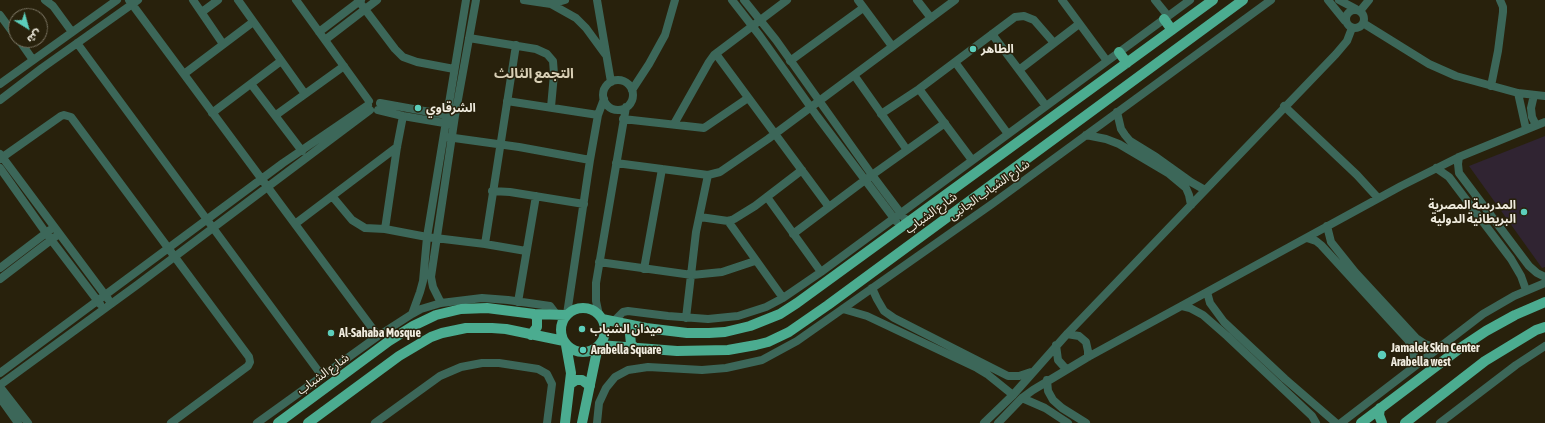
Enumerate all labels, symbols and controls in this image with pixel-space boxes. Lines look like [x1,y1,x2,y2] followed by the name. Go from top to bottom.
[8,8,48,48] north arrow
[25,27,44,46] text: ش
[981,42,1014,56] place label: الطاهر
[968,44,978,54] marker: الطاهر
[494,66,574,82] district label: التجمع الثالث
[426,101,476,115] place label: الشرقاوي
[413,103,423,113] marker: الشرقاوي
[946,157,1032,223] street label: شارع الشباب الجانبى
[902,189,960,237] street label: شارع الشباب
[1428,198,1516,226] place label: المدرسة المصرية البريطانية الدولية
[1519,207,1529,217] marker: المدرسة المصرية البريطانية الدولية
[590,322,662,336] place label: ميدان الشباب
[577,324,587,334] marker: ميدان الشباب
[339,326,421,340] place label: Al-Sahaba Mosque
[326,328,336,338] marker: Al-Sahaba Mosque
[1391,341,1480,369] place label: Jamalek Skin Center Arabella west
[591,343,662,357] place label: Arabella Square
[578,345,588,355] marker: Arabella Square
[1376,349,1388,361] marker: Jamalek Skin Center Arabella west
[294,350,352,398] street label: شارع الشباب

